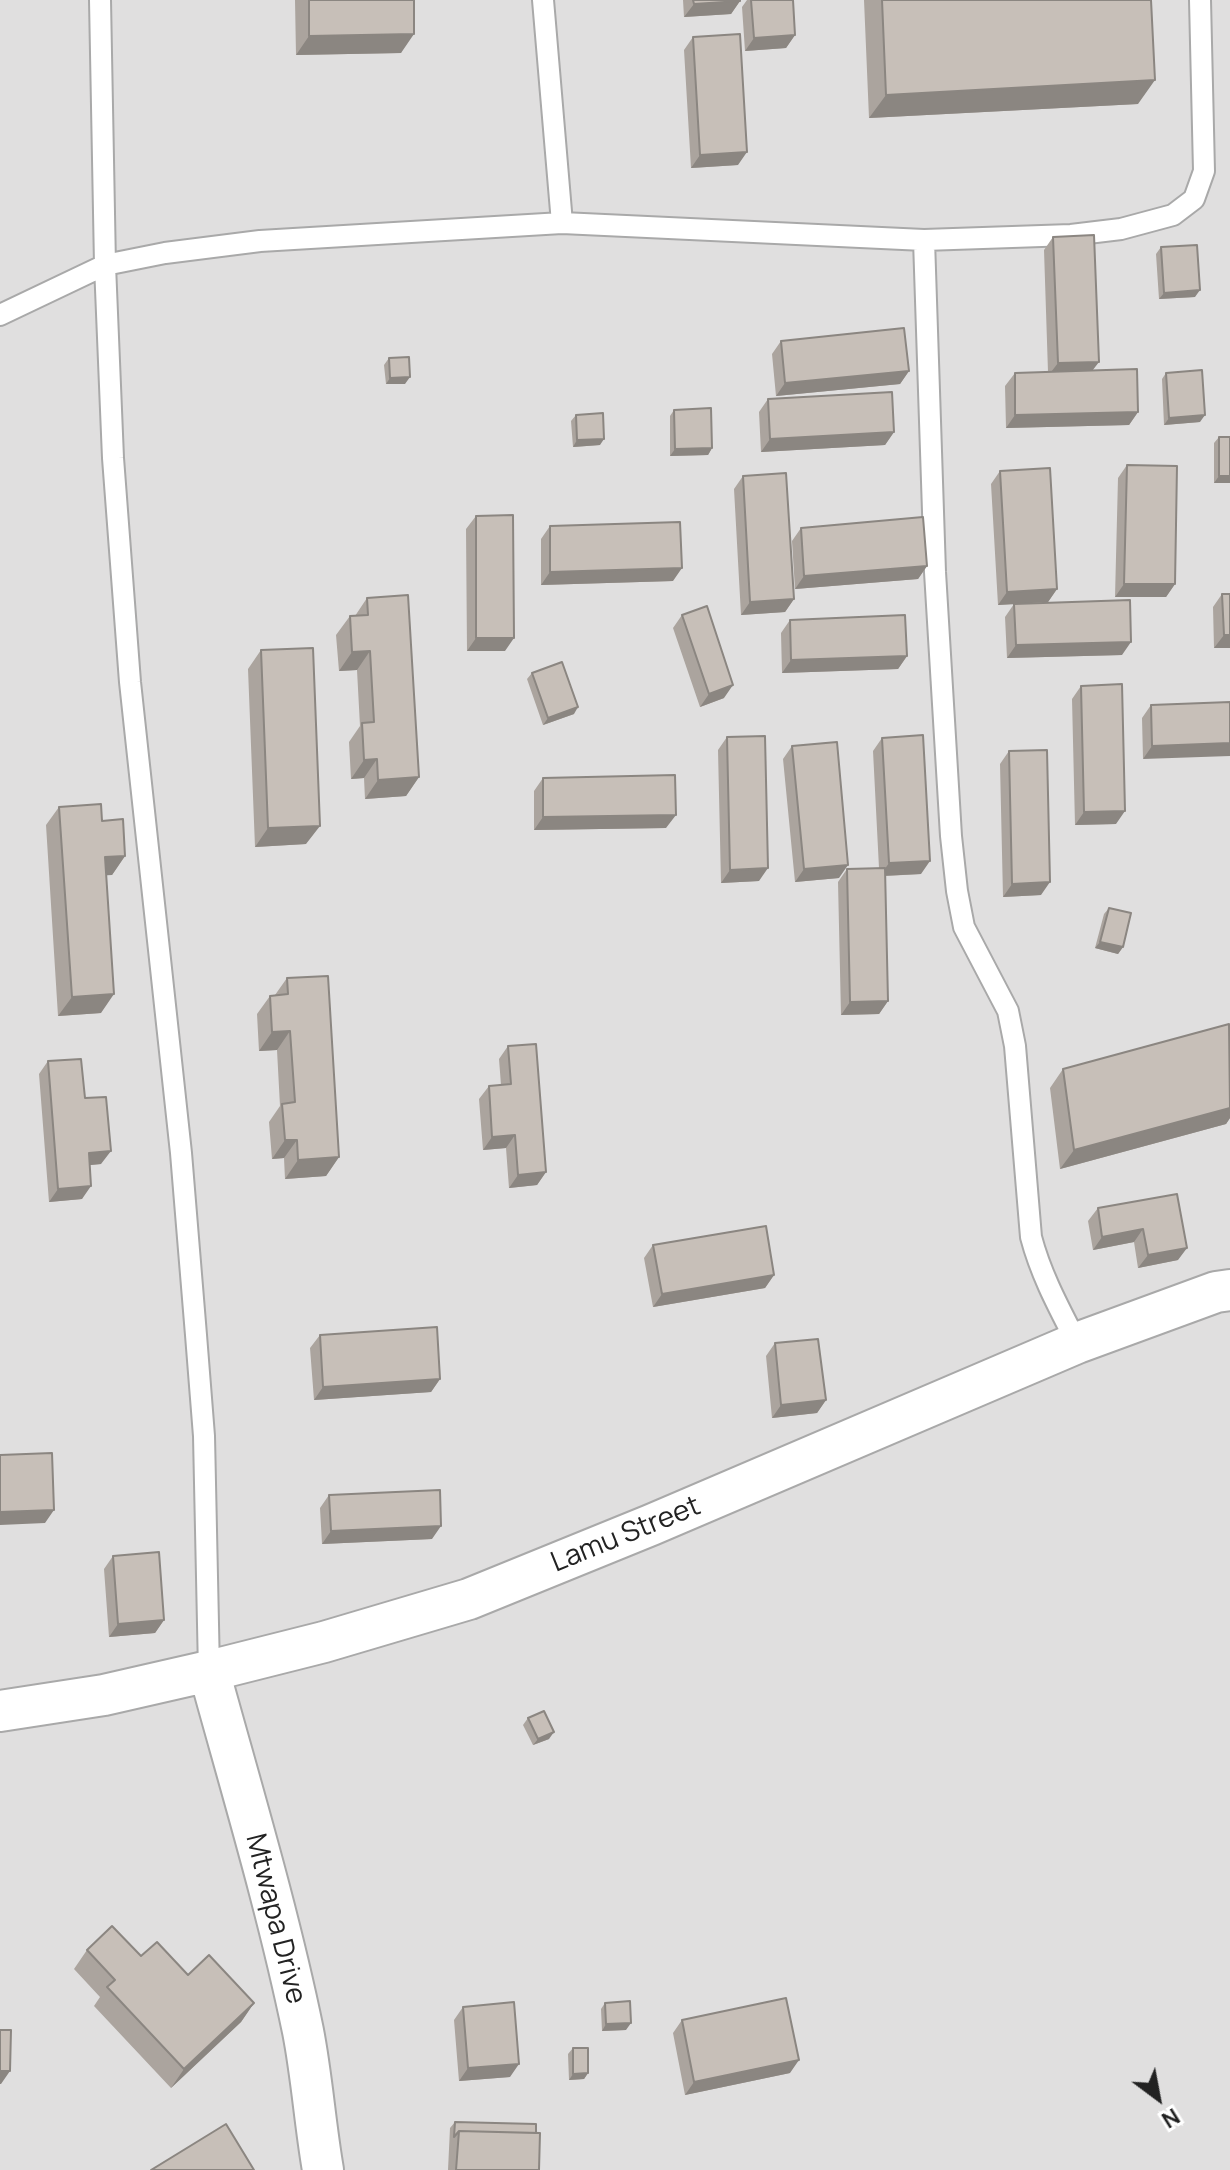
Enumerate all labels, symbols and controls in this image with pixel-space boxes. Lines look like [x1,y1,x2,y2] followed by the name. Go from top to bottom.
[546,1490,706,1580] street label: Lamu Street
[238,1830,312,2008] street label: Mtwapa Drive
[1118,2058,1198,2138] north arrow
[1156,2101,1185,2135] text: N

